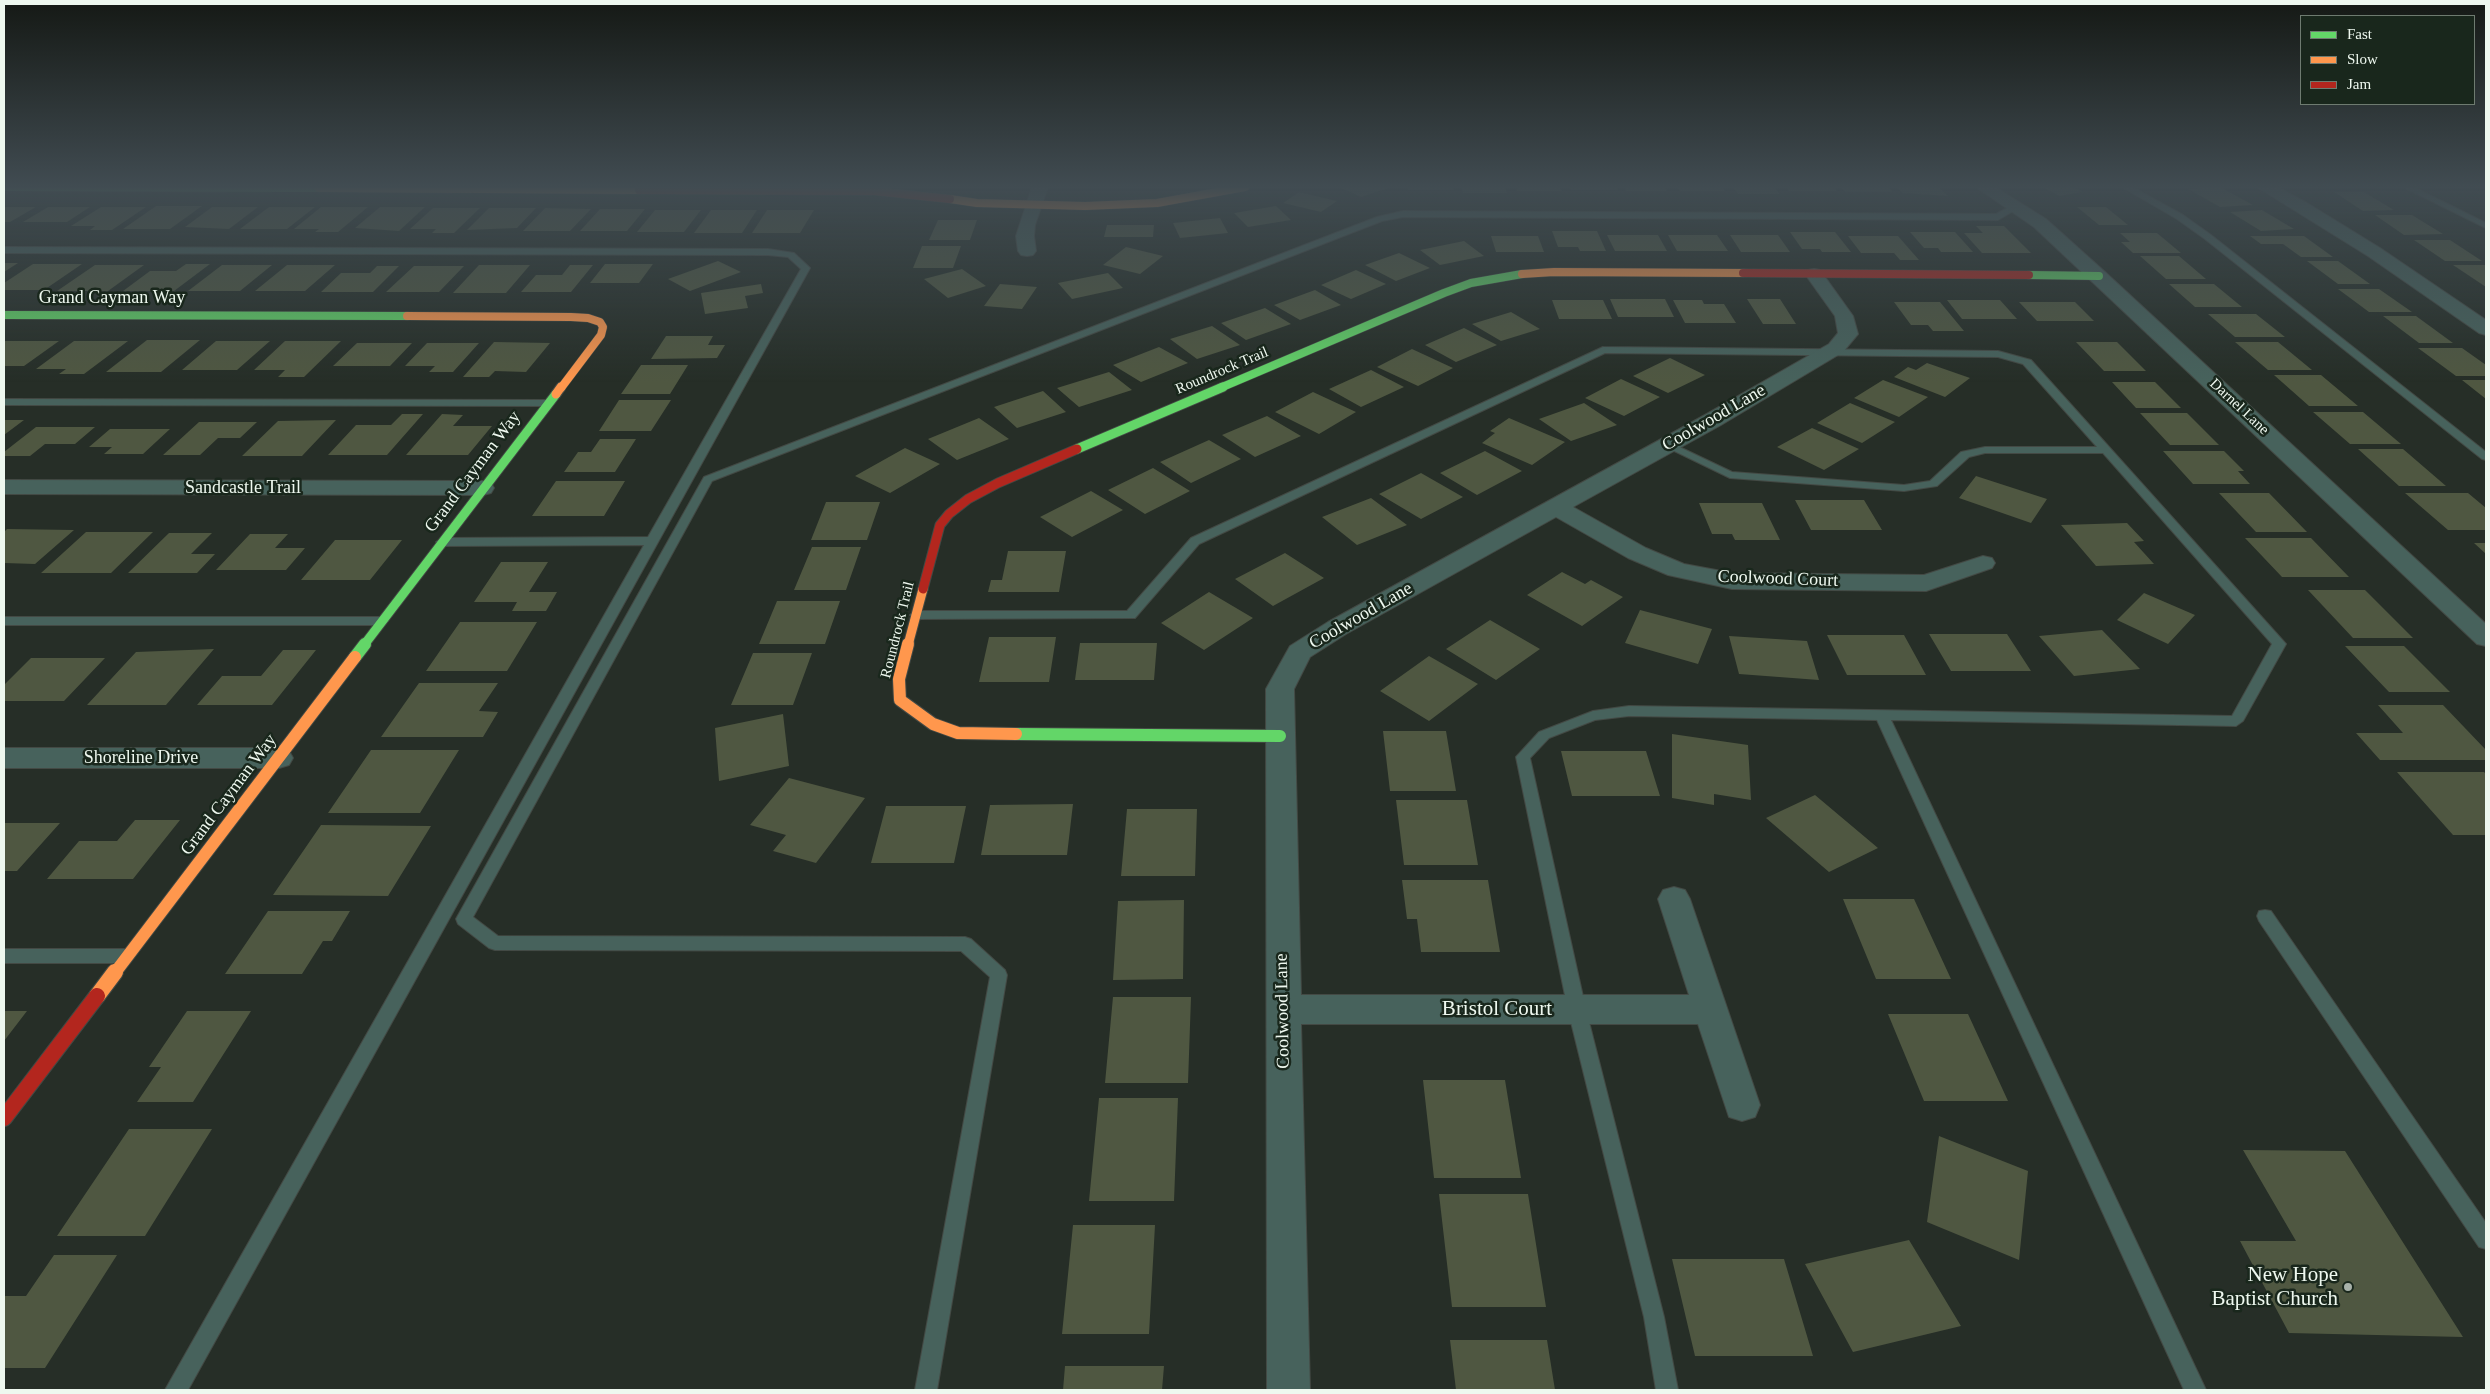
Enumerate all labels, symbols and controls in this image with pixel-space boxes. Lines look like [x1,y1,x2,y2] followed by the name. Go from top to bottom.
[2300,15,2475,105] legend
[2347,26,2372,42] text: Fast
[2347,51,2378,67] text: Slow
[2347,76,2371,92] text: Jam
[39,287,185,309] street label: Grand Cayman Way
[1173,343,1271,399] street label: Roundrock Trail
[2206,375,2272,439] street label: Darnel Lane
[1659,380,1769,456] street label: Coolwood Lane
[420,407,526,537] street label: Grand Cayman Way
[185,477,301,499] street label: Sandcastle Trail
[1717,566,1839,592] street label: Coolwood Court
[1306,578,1416,654] street label: Coolwood Lane
[877,580,919,680] street label: Roundrock Trail
[176,730,282,860] street label: Grand Cayman Way
[84,747,198,769] street label: Shoreline Drive
[1271,953,1295,1069] street label: Coolwood Lane
[1442,996,1552,1022] street label: Bristol Court
[2211,1262,2338,1312] place label: New Hope Baptist Church
[2342,1281,2354,1293] marker: New Hope Baptist Church

